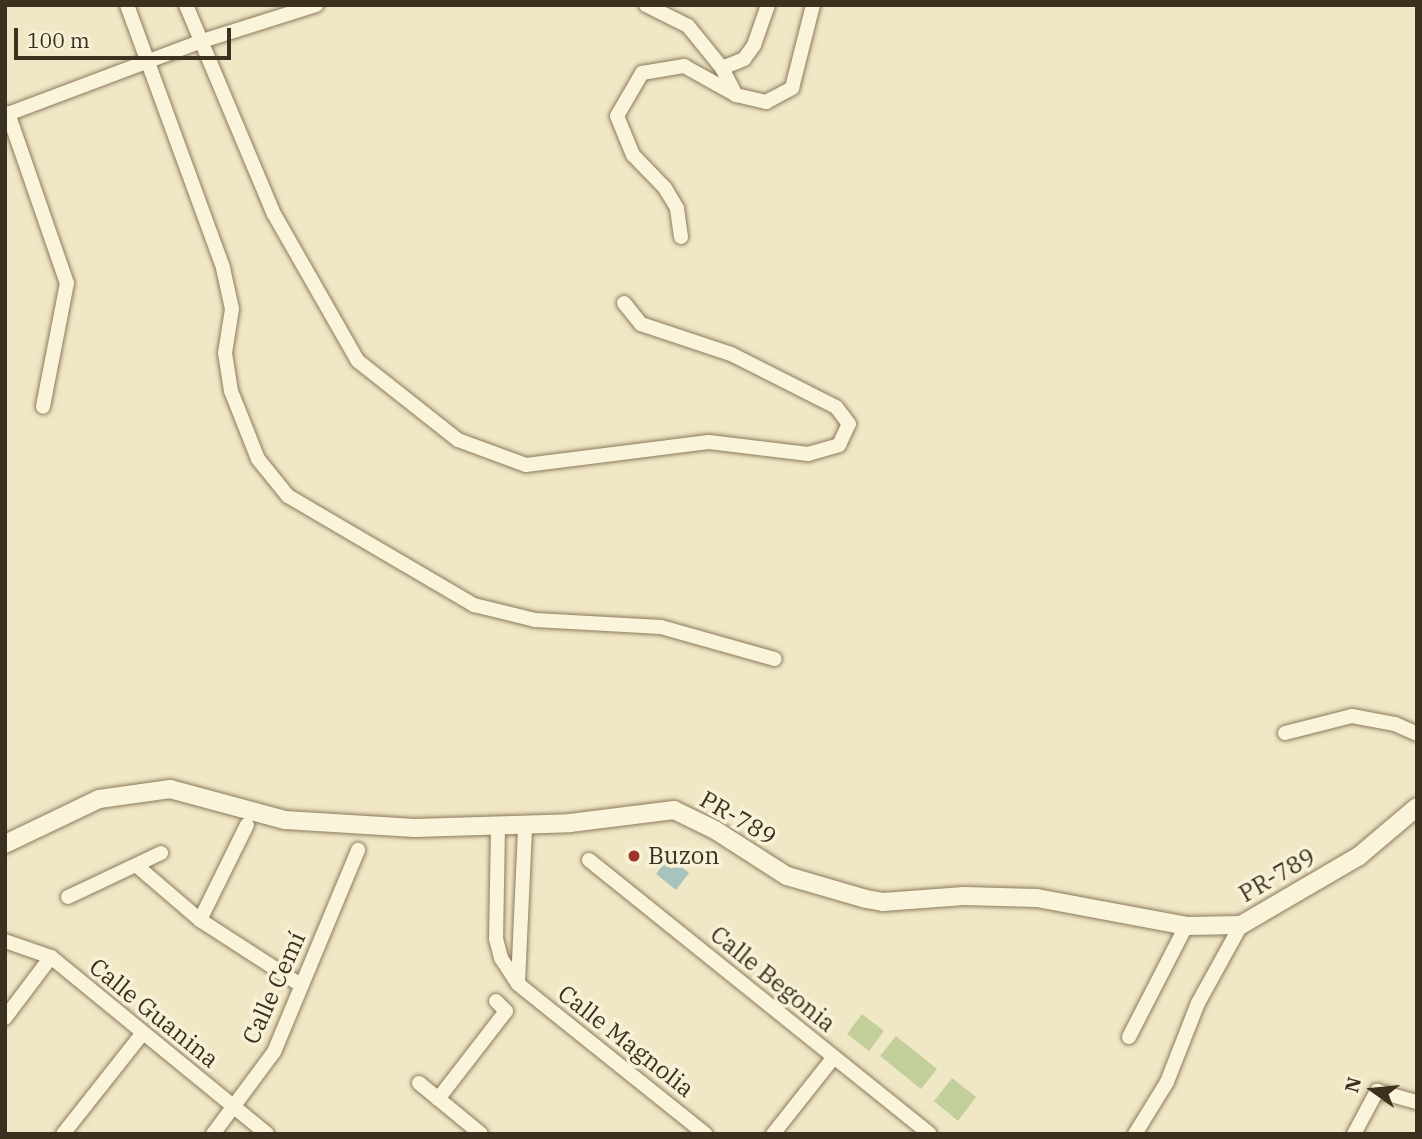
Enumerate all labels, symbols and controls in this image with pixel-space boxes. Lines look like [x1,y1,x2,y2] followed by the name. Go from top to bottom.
[18,14,234,58] scale bar
[27,26,90,54] text: 100 m
[695,785,781,851] street label: PR-789
[648,842,720,870] place label: Buzon
[1234,842,1320,908] street label: PR-789
[626,848,642,864] marker: Buzon
[705,920,841,1038] street label: Calle Begonia
[236,927,312,1049] street label: Calle Cemí
[84,952,224,1074] street label: Calle Guanina
[552,979,700,1103] street label: Calle Magnolia
[1338,1055,1408,1125] north arrow
[1339,1074,1366,1095] text: N

